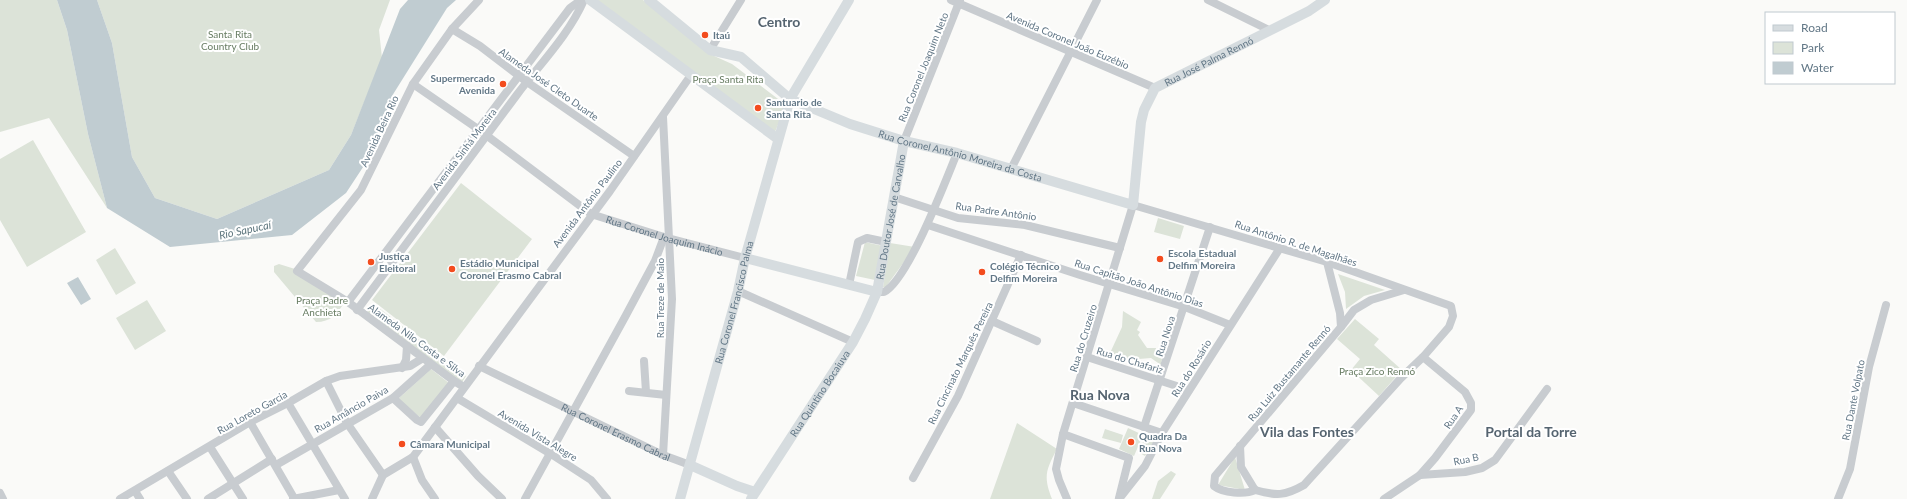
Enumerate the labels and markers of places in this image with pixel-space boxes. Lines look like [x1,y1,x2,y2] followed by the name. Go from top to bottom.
[713,29,731,41] place label: Itaú
[700,30,710,40] marker: Itaú
[431,72,495,96] place label: Supermercado Avenida
[498,79,508,89] marker: Supermercado Avenida
[766,96,823,120] place label: Santuario de Santa Rita
[753,103,763,113] marker: Santuario de Santa Rita
[1168,247,1236,271] place label: Escola Estadual Delfim Moreira
[379,250,416,274] place label: Justiça Eleitoral
[1155,254,1165,264] marker: Escola Estadual Delfim Moreira
[366,257,376,267] marker: Justiça Eleitoral
[460,257,561,281] place label: Estádio Municipal Coronel Erasmo Cabral
[990,260,1060,284] place label: Colégio Técnico Delfim Moreira
[447,264,457,274] marker: Estádio Municipal Coronel Erasmo Cabral
[977,267,987,277] marker: Colégio Técnico Delfim Moreira
[1139,430,1187,454] place label: Quadra Da Rua Nova
[1126,437,1136,447] marker: Quadra Da Rua Nova
[410,438,490,450] place label: Câmara Municipal
[397,439,407,449] marker: Câmara Municipal

